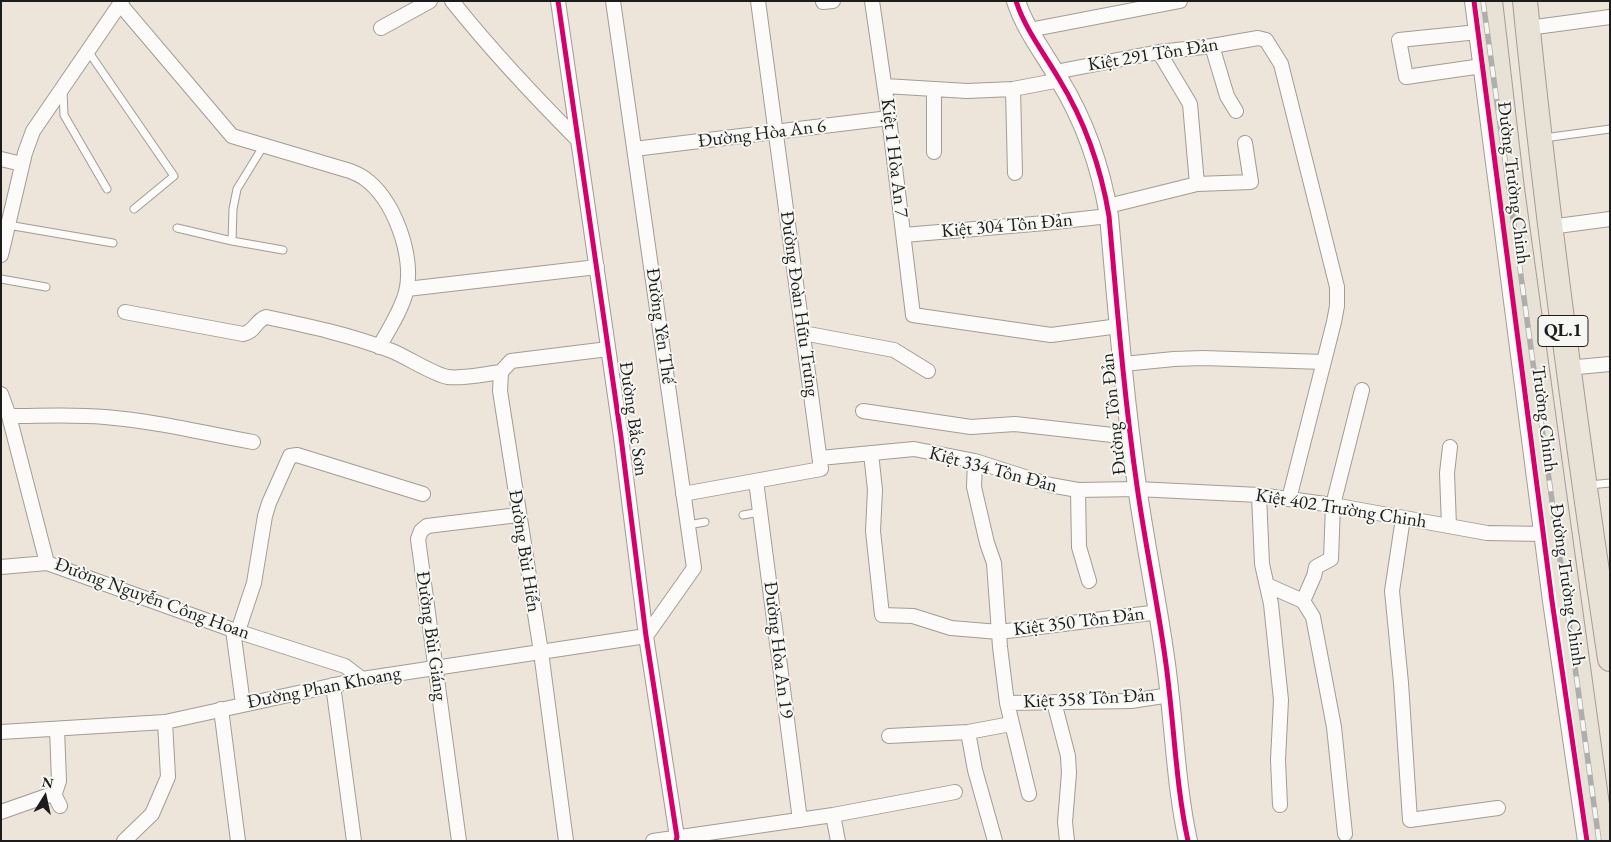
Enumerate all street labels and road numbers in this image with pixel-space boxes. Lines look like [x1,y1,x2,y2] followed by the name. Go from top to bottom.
[1086,33,1220,77] street label: Kiệt 291 Tôn Đản
[875,97,913,219] street label: Kiệt 1 Hòa An 7
[1492,100,1534,266] street label: Đường Trường Chinh
[697,115,827,153] street label: Đường Hòa An 6
[940,209,1074,243] street label: Kiệt 304 Tôn Đản
[775,210,823,398] street label: Đường Đoàn Hữu Trưng
[641,267,679,385] street label: Đường Yên Thế
[1538,316,1588,346] road number: QL.1
[1096,352,1132,476] street label: Đường Tôn Đản
[614,360,652,478] street label: Đường Bắc Sơn
[1526,364,1562,474] street label: Trường Chinh
[926,442,1060,498] street label: Kiệt 334 Tôn Đản
[1254,484,1428,534] street label: Kiệt 402 Trường Chinh
[503,488,545,614] street label: Đường Bùi Hiển
[1544,502,1590,668] street label: Đường Trường Chinh
[51,553,253,645] street label: Đường Nguyễn Công Hoan
[411,570,451,702] street label: Đường Bùi Giáng
[758,580,798,720] street label: Đường Hòa An 19
[1012,603,1146,641] street label: Kiệt 350 Tôn Đản
[245,662,403,714] street label: Đường Phan Khoang
[1023,684,1155,714] street label: Kiệt 358 Tôn Đản

